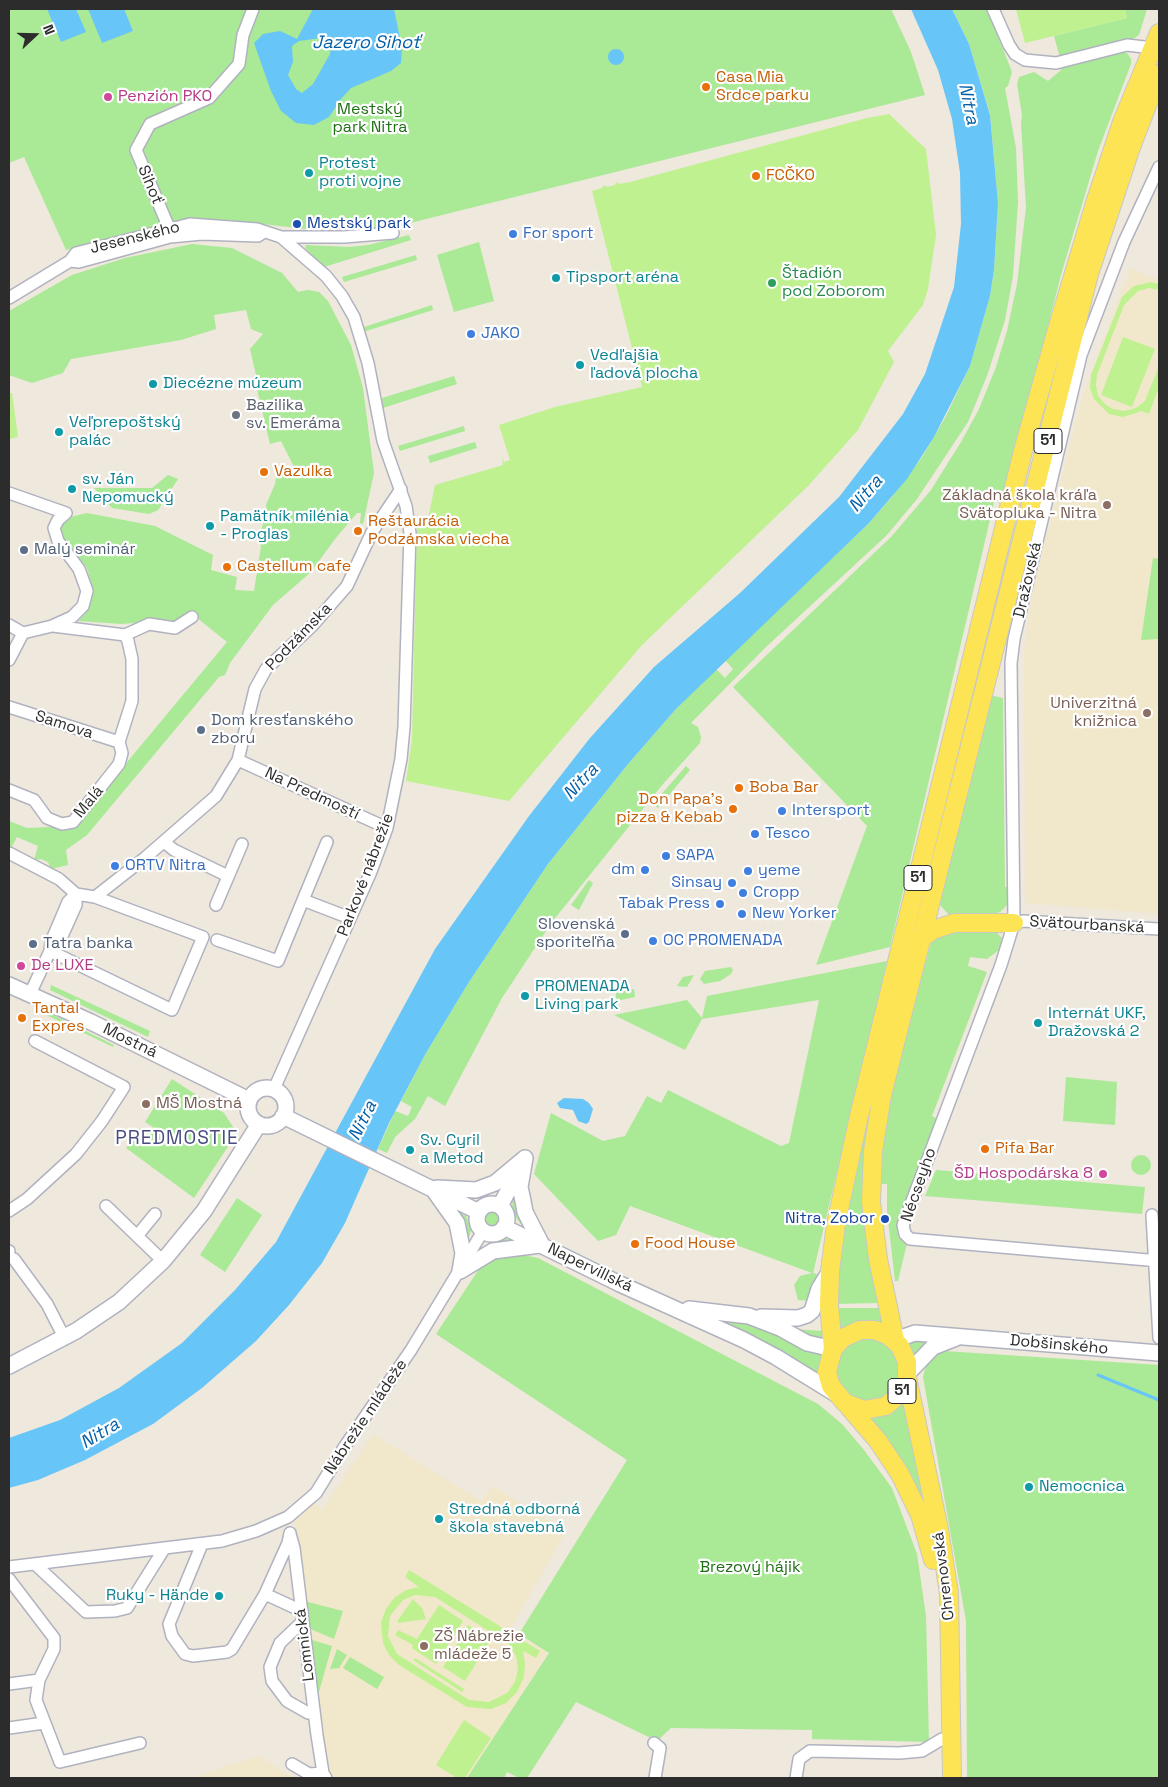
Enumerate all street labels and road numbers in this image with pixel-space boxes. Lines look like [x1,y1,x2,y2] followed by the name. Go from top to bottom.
[133,163,167,207] street label: Sihoť
[88,218,182,258] street label: Jesenského
[1034,428,1062,454] road number: 51
[1010,540,1046,620] street label: Dražovská
[262,599,336,675] street label: Podzámska
[33,707,95,743] street label: Samova
[262,764,362,824] street label: Na Predmostí
[70,782,108,822] street label: Malá
[334,811,398,939] street label: Parkové nábrežie
[904,866,932,890] road number: 51
[1029,912,1145,938] street label: Svätourbanská
[100,1020,160,1062] street label: Mostná
[897,1145,941,1225] street label: Nécseyho
[544,1239,636,1297] street label: Napervillská
[1009,1331,1109,1359] street label: Dobšinského
[320,1356,412,1478] street label: Nábrežie mládeže
[888,1378,916,1404] road number: 51
[929,1531,959,1621] street label: Chrenovská
[291,1607,319,1683] street label: Lomnická

